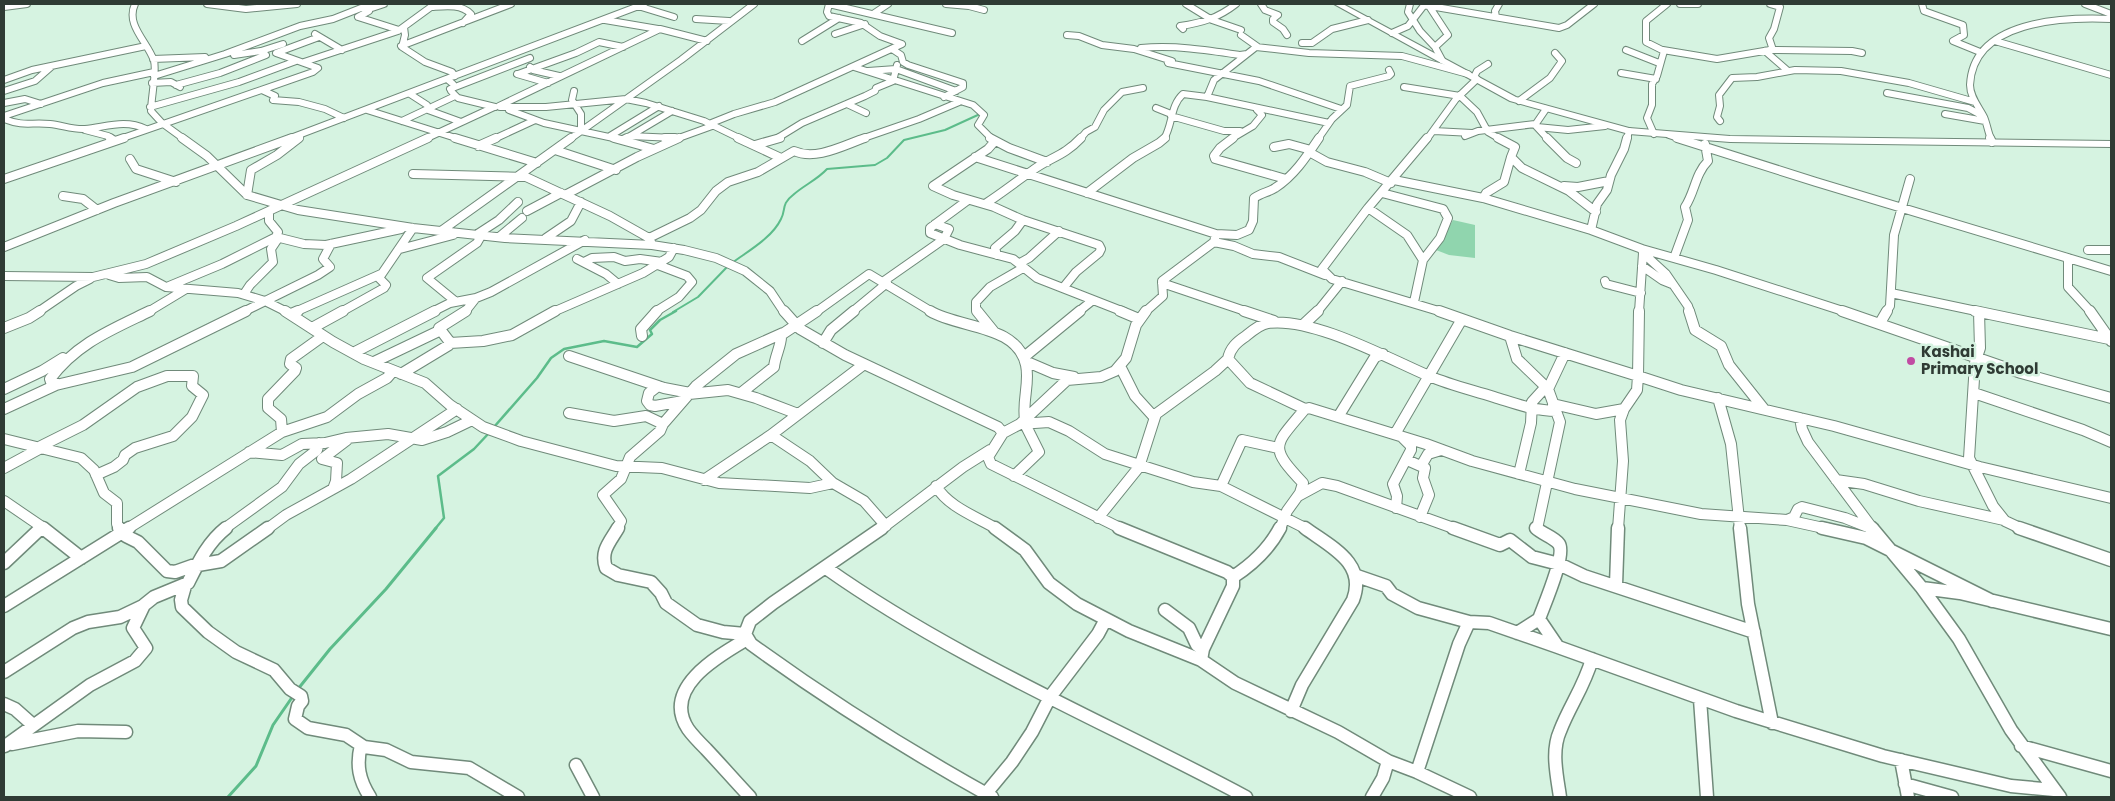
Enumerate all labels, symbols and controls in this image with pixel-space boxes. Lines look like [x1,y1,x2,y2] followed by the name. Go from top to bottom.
[1921,341,2038,379] place label: Kashai Primary School
[1905,355,1917,367] marker: Kashai Primary School

